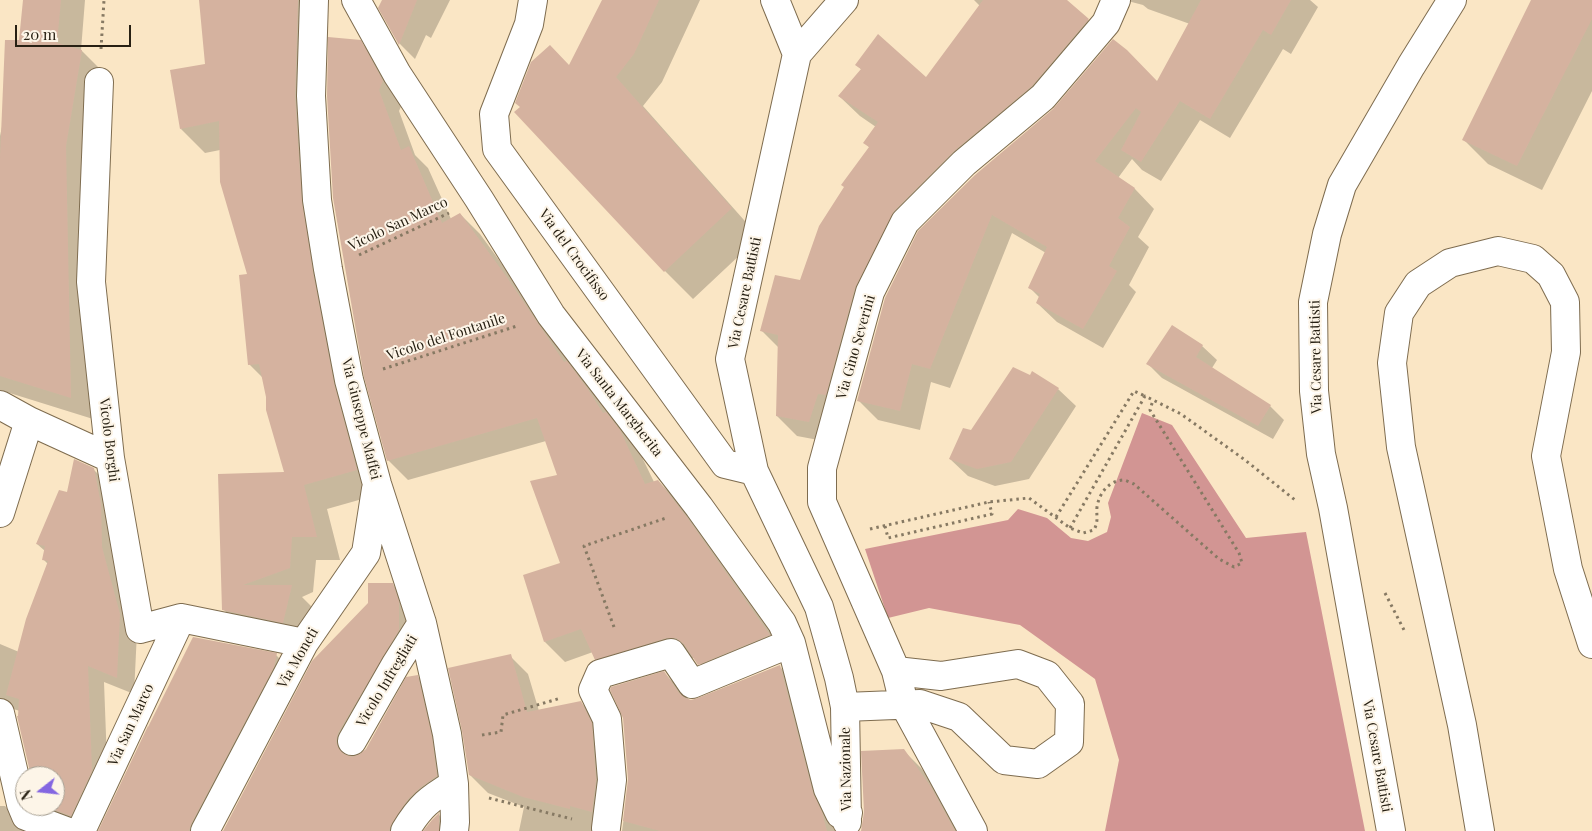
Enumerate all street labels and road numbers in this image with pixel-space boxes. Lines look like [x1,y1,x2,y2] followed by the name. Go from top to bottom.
[346,194,450,254] street label: Vicolo San Marco
[535,206,613,304] street label: Via del Crocifisso
[725,236,765,350] street label: Via Cesare Battisti
[833,293,879,401] street label: Via Gino Severini
[1307,300,1325,414] street label: Via Cesare Battisti
[385,310,507,364] street label: Vicolo del Fontanile
[572,346,666,460] street label: Via Santa Margherita
[338,357,384,481] street label: Via Giuseppe Maffei
[96,397,122,483] street label: Vicolo Borghi
[274,625,322,691] street label: Via Moneti
[353,632,421,730] street label: Vicolo Infregliati
[105,681,157,769] street label: Via San Marco
[1359,698,1395,814] street label: Via Cesare Battisti
[837,727,855,811] street label: Via Nazionale

